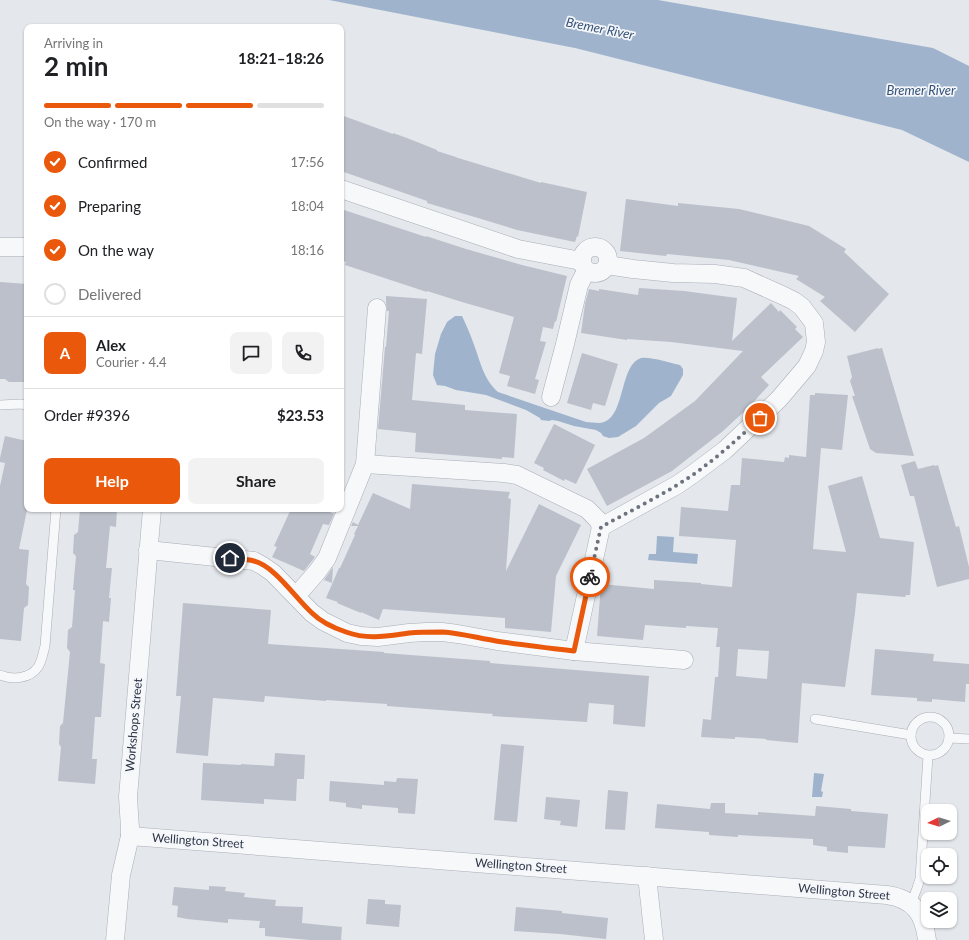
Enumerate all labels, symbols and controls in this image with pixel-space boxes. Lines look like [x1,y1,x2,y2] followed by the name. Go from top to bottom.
[565,14,636,43] water label: Bremer River
[44,35,103,51] text: Arriving in
[238,49,324,67] text: 18:21–18:26
[44,50,108,82] text: 2 min
[886,82,956,98] water label: Bremer River
[44,114,156,130] text: On the way · 170 m
[44,151,66,173] icon: check
[78,153,147,171] text: Confirmed
[291,154,324,170] text: 17:56
[44,195,66,217] icon: check
[78,197,141,215] text: Preparing
[291,198,324,214] text: 18:04
[44,239,66,261] icon: check
[78,241,154,259] text: On the way
[291,242,324,258] text: 18:16
[78,285,141,303] text: Delivered
[230,332,272,374] button: chat
[282,332,324,374] button: phone
[96,336,126,354] text: Alex
[60,344,70,362] text: A
[96,354,167,370] text: Courier · 4.4
[743,401,777,435] pin
[44,406,130,424] text: Order #9396
[277,406,324,424] text: $23.53
[749,407,771,429] icon: bag
[44,458,180,504] button: Help
[188,458,324,504] button: Share
[213,541,247,575] pin
[219,547,241,569] icon: home
[570,557,610,597] courier
[579,566,601,588] icon: bike
[122,677,145,773] street label: Workshops Street
[921,804,957,840] north arrow
[921,804,957,928] map controls
[152,830,245,851] street label: Wellington Street
[921,848,957,884] button: locate
[475,855,568,876] street label: Wellington Street
[798,880,891,903] street label: Wellington Street
[921,892,957,928] button: layers

